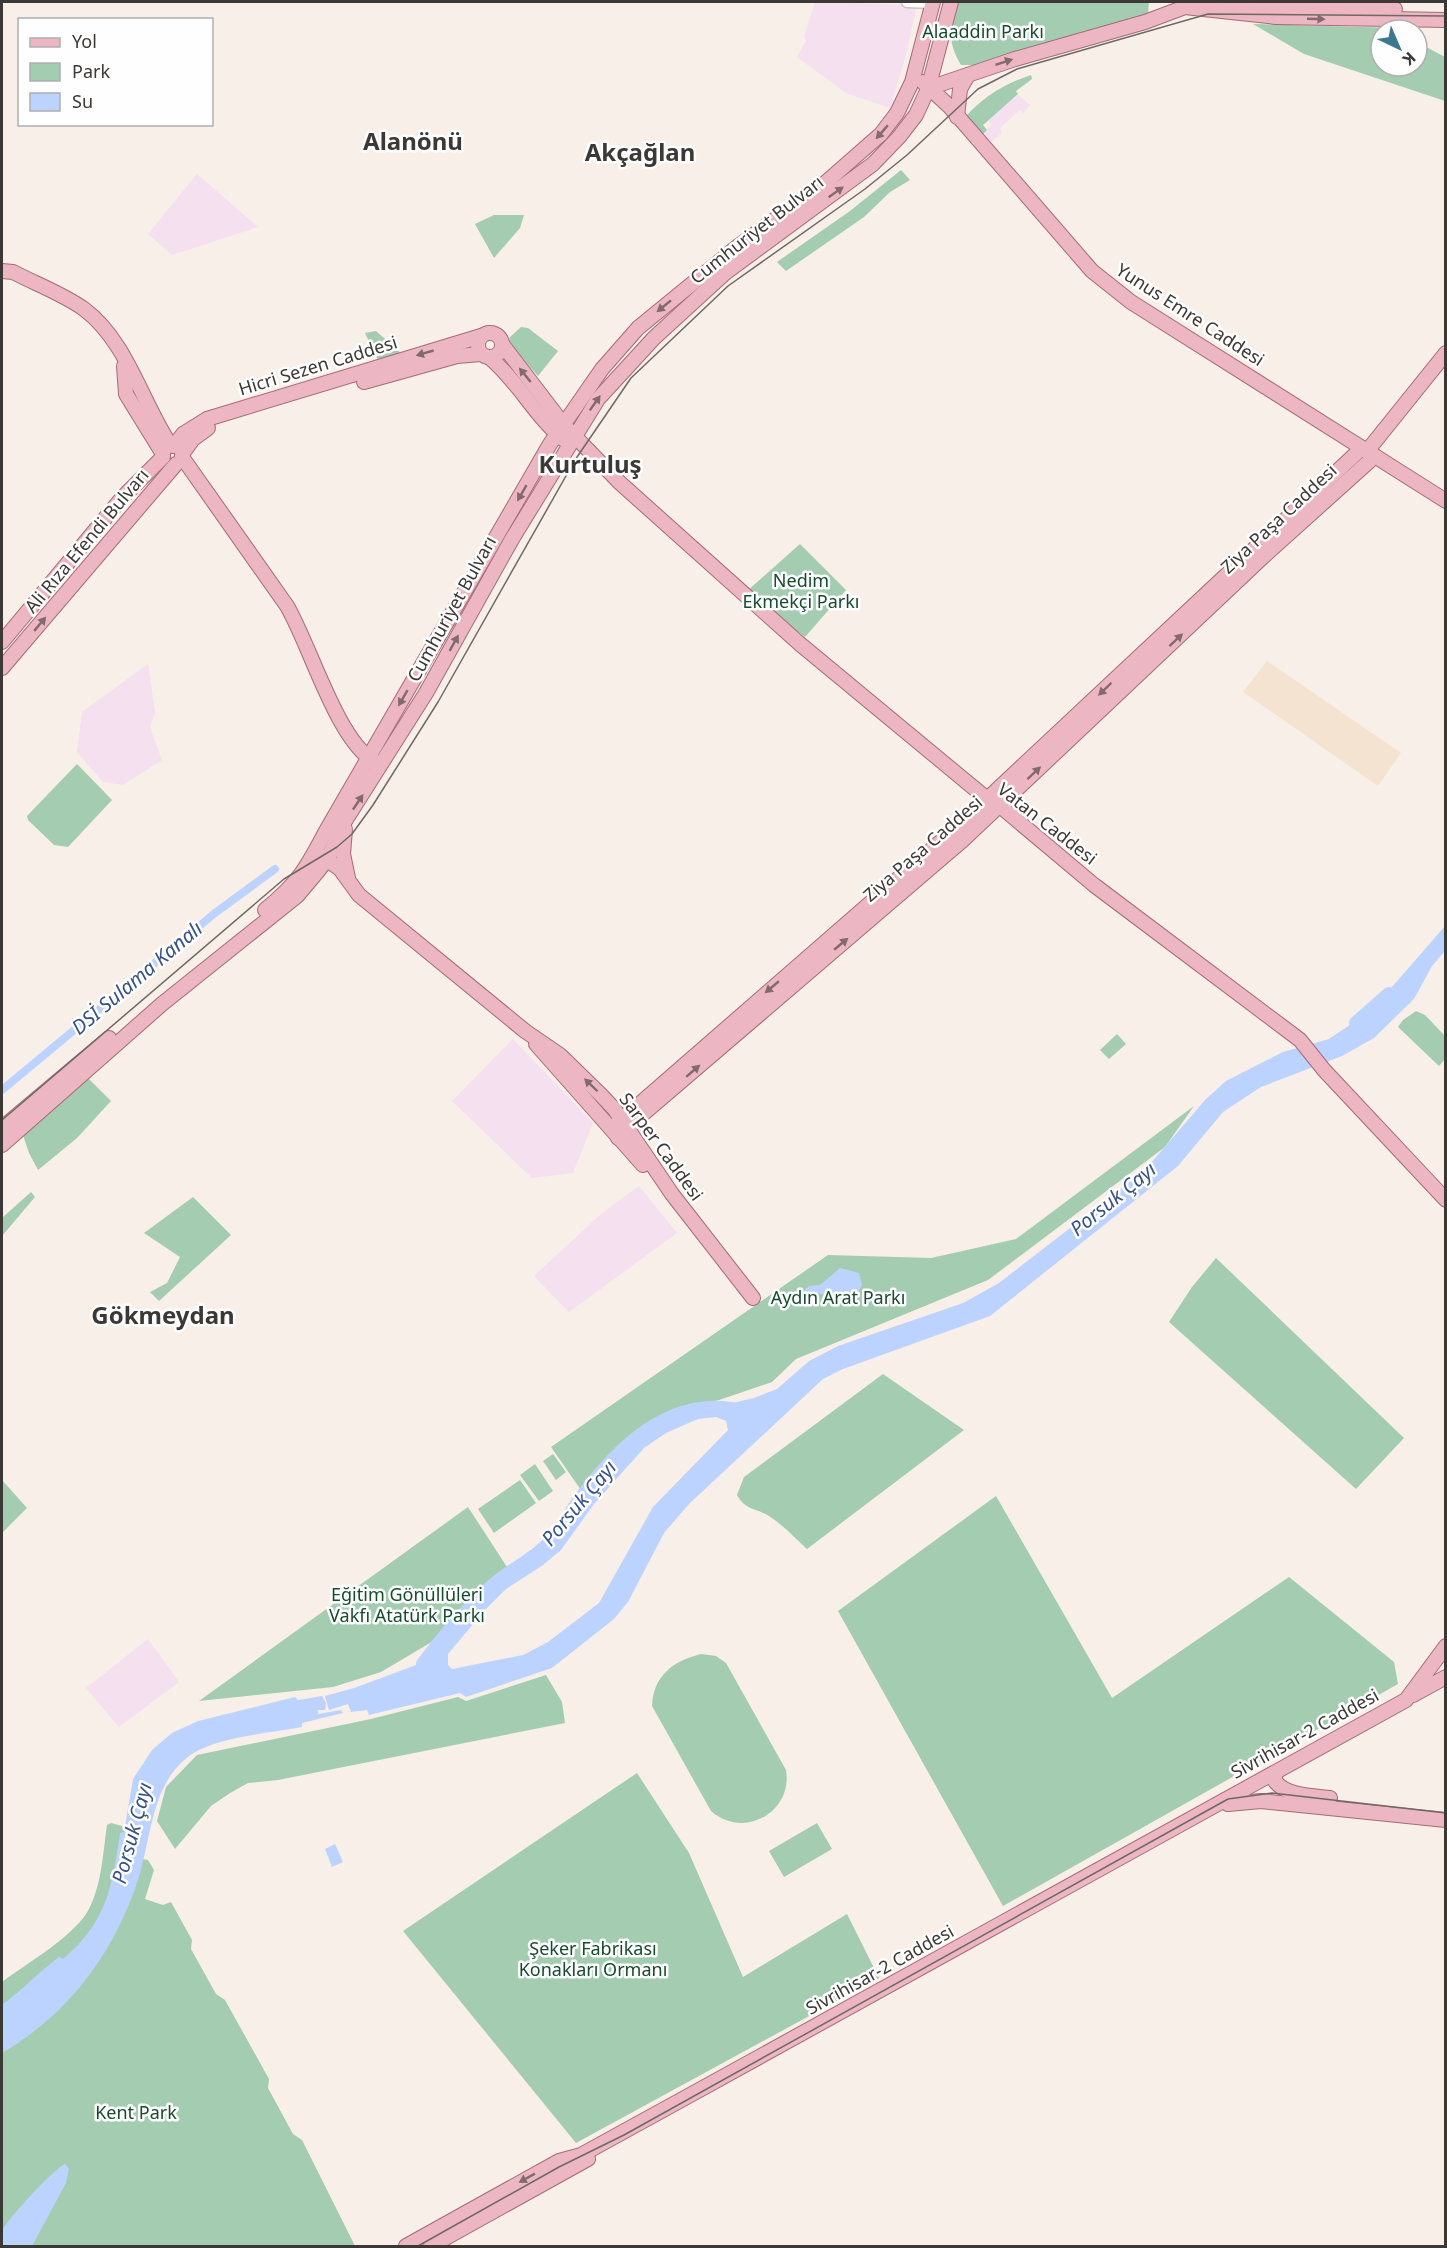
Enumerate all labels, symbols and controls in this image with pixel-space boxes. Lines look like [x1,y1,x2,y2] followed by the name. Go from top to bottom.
[1307,14,1326,23] one-way arrow
[18,18,213,126] legend
[1369,18,1429,78] north arrow
[922,19,1044,43] park label: Alaaddin Parkı
[72,29,97,53] text: Yol
[1398,47,1421,71] text: K
[995,57,1013,67] one-way arrow
[72,59,110,83] text: Park
[72,89,93,113] text: Su
[363,124,463,157] district label: Alanönü
[876,124,889,139] one-way arrow
[585,135,695,168] district label: Akçağlan
[685,170,828,289] street label: Cumhuriyet Bulvarı
[827,186,843,198] one-way arrow
[1112,257,1269,371] street label: Yunus Emre Caddesi
[657,299,672,312] one-way arrow
[235,329,400,401] street label: Hicri Sezen Caddesi
[415,349,433,358] one-way arrow
[519,367,532,383] one-way arrow
[589,395,601,411] one-way arrow
[538,447,642,480] district label: Kurtuluş
[1215,458,1341,578] street label: Ziya Paşa Caddesi
[19,463,154,617] street label: Ali Rıza Efendi Bulvarı
[517,485,527,502] one-way arrow
[401,531,501,686] street label: Cumhuriyet Bulvarı
[743,568,859,613] park label: Nedim Ekmekçi Parkı
[33,617,46,632] one-way arrow
[1169,633,1184,647] one-way arrow
[449,634,459,651] one-way arrow
[1098,681,1112,695] one-way arrow
[398,690,409,706] one-way arrow
[1027,767,1041,781] one-way arrow
[993,777,1102,870] street label: Vatan Caddesi
[858,790,987,907] street label: Ziya Paşa Caddesi
[352,794,364,810] one-way arrow
[65,915,208,1040] water label: DSİ Sulama Kanalı
[833,938,848,951] one-way arrow
[765,980,780,993] one-way arrow
[685,1065,700,1078] one-way arrow
[583,1078,598,1092] one-way arrow
[615,1088,709,1205] street label: Sarper Caddesi
[1064,1156,1161,1242] water label: Porsuk Çayı
[771,1285,905,1309] park label: Aydın Arat Parkı
[91,1298,235,1331] district label: Gökmeydan
[535,1454,622,1551] water label: Porsuk Çayı
[329,1582,485,1627] park label: Eğitim Gönüllüleri Vakfı Atatürk Parkı
[1226,1683,1383,1784] street label: Sivrihisar-2 Caddesi
[105,1779,158,1886] water label: Porsuk Çayı
[801,1919,958,2020] street label: Sivrihisar-2 Caddesi
[519,1936,667,1981] park label: Şeker Fabrikası Konakları Ormanı
[95,2100,177,2124] park label: Kent Park
[519,2173,536,2183] one-way arrow

